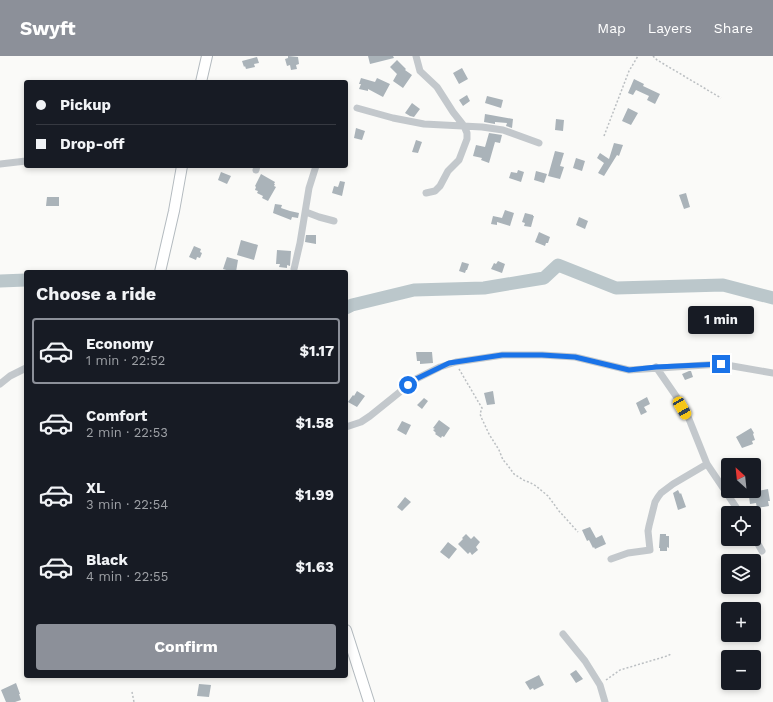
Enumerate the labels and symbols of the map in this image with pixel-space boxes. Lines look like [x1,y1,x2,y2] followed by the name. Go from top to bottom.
[688,306,754,334] callout: 1 min
[712,355,730,373] route end
[399,376,417,394] route start
[671,395,693,421] car
[721,458,761,498] north arrow

